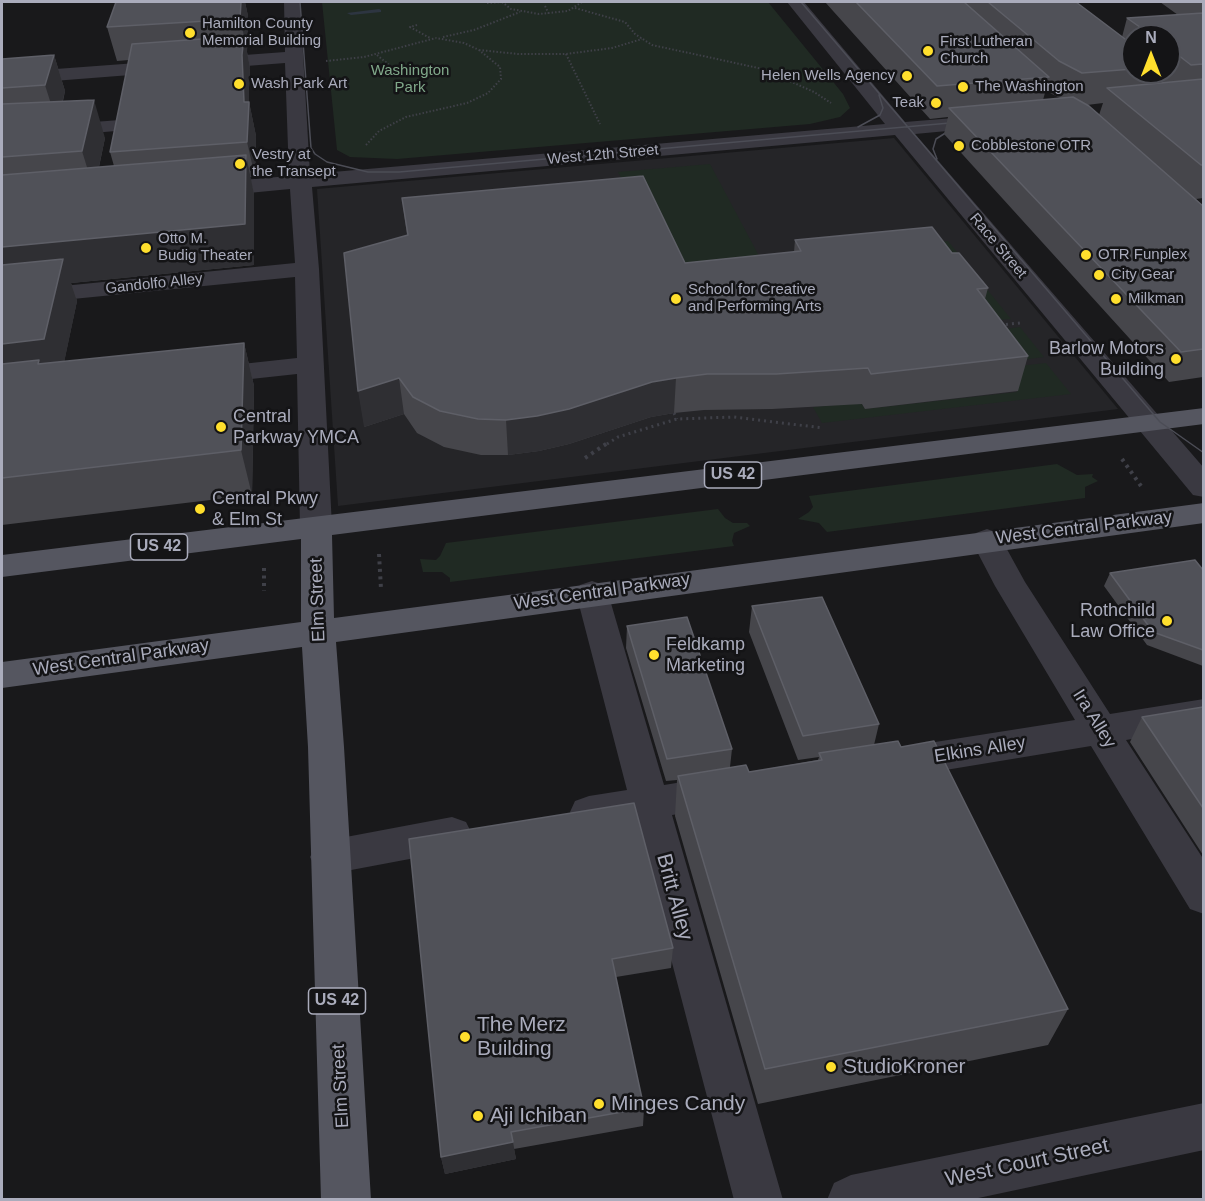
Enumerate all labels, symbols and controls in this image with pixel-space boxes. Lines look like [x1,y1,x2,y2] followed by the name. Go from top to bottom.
[202,15,321,50] place label: Hamilton County Memorial Building
[1121,24,1181,84] north arrow
[183,26,197,40] marker: Hamilton County Memorial Building
[1145,29,1157,46] text: N
[940,33,1033,68] place label: First Lutheran Church
[921,44,935,58] marker: First Lutheran Church
[371,62,449,97] park label: Washington Park
[761,67,895,85] place label: Helen Wells Agency
[900,69,914,83] marker: Helen Wells Agency
[251,75,347,93] place label: Wash Park Art
[232,77,246,91] marker: Wash Park Art
[975,78,1084,96] place label: The Washington
[956,80,970,94] marker: The Washington
[892,94,924,112] place label: Teak
[929,96,943,110] marker: Teak
[971,137,1091,155] place label: Cobblestone OTR
[952,139,966,153] marker: Cobblestone OTR
[547,141,659,169] street label: West 12th Street
[252,146,336,181] place label: Vestry at the Transept
[233,157,247,171] marker: Vestry at the Transept
[966,210,1030,282] street label: Race Street
[158,230,252,265] place label: Otto M. Budig Theater
[139,241,153,255] marker: Otto M. Budig Theater
[1098,246,1187,264] place label: OTR Funplex
[1079,248,1093,262] marker: OTR Funplex
[1111,266,1174,284] place label: City Gear
[1092,268,1106,282] marker: City Gear
[105,270,203,298] street label: Gandolfo Alley
[688,281,821,316] place label: School for Creative and Performing Arts
[1128,290,1184,308] place label: Milkman
[669,292,683,306] marker: School for Creative and Performing Arts
[1109,292,1123,306] marker: Milkman
[1049,338,1164,380] place label: Barlow Motors Building
[1169,352,1183,366] marker: Barlow Motors Building
[233,406,359,448] place label: Central Parkway YMCA
[214,420,228,434] marker: Central Parkway YMCA
[704,462,762,488] road number: US 42
[212,488,318,530] place label: Central Pkwy & Elm St
[193,502,207,516] marker: Central Pkwy & Elm St
[994,506,1174,550] street label: West Central Parkway
[130,534,188,560] road number: US 42
[306,558,330,642] street label: Elm Street
[512,569,692,615] street label: West Central Parkway
[1070,600,1155,642] place label: Rothchild Law Office
[1160,614,1174,628] marker: Rothchild Law Office
[666,634,745,676] place label: Feldkamp Marketing
[31,635,211,681] street label: West Central Parkway
[647,648,661,662] marker: Feldkamp Marketing
[1068,686,1120,752] street label: Ira Alley
[933,732,1027,768] street label: Elkins Alley
[650,851,698,943] street label: Britt Alley
[308,988,366,1014] road number: US 42
[477,1012,566,1062] place label: The Merz Building
[458,1030,472,1044] marker: The Merz Building
[328,1043,354,1129] street label: Elm Street
[843,1054,966,1080] place label: StudioKroner
[824,1060,838,1074] marker: StudioKroner
[611,1091,745,1117] place label: Minges Candy
[592,1097,606,1111] marker: Minges Candy
[490,1103,587,1129] place label: Aji Ichiban
[471,1109,485,1123] marker: Aji Ichiban
[943,1133,1111,1193] street label: West Court Street

